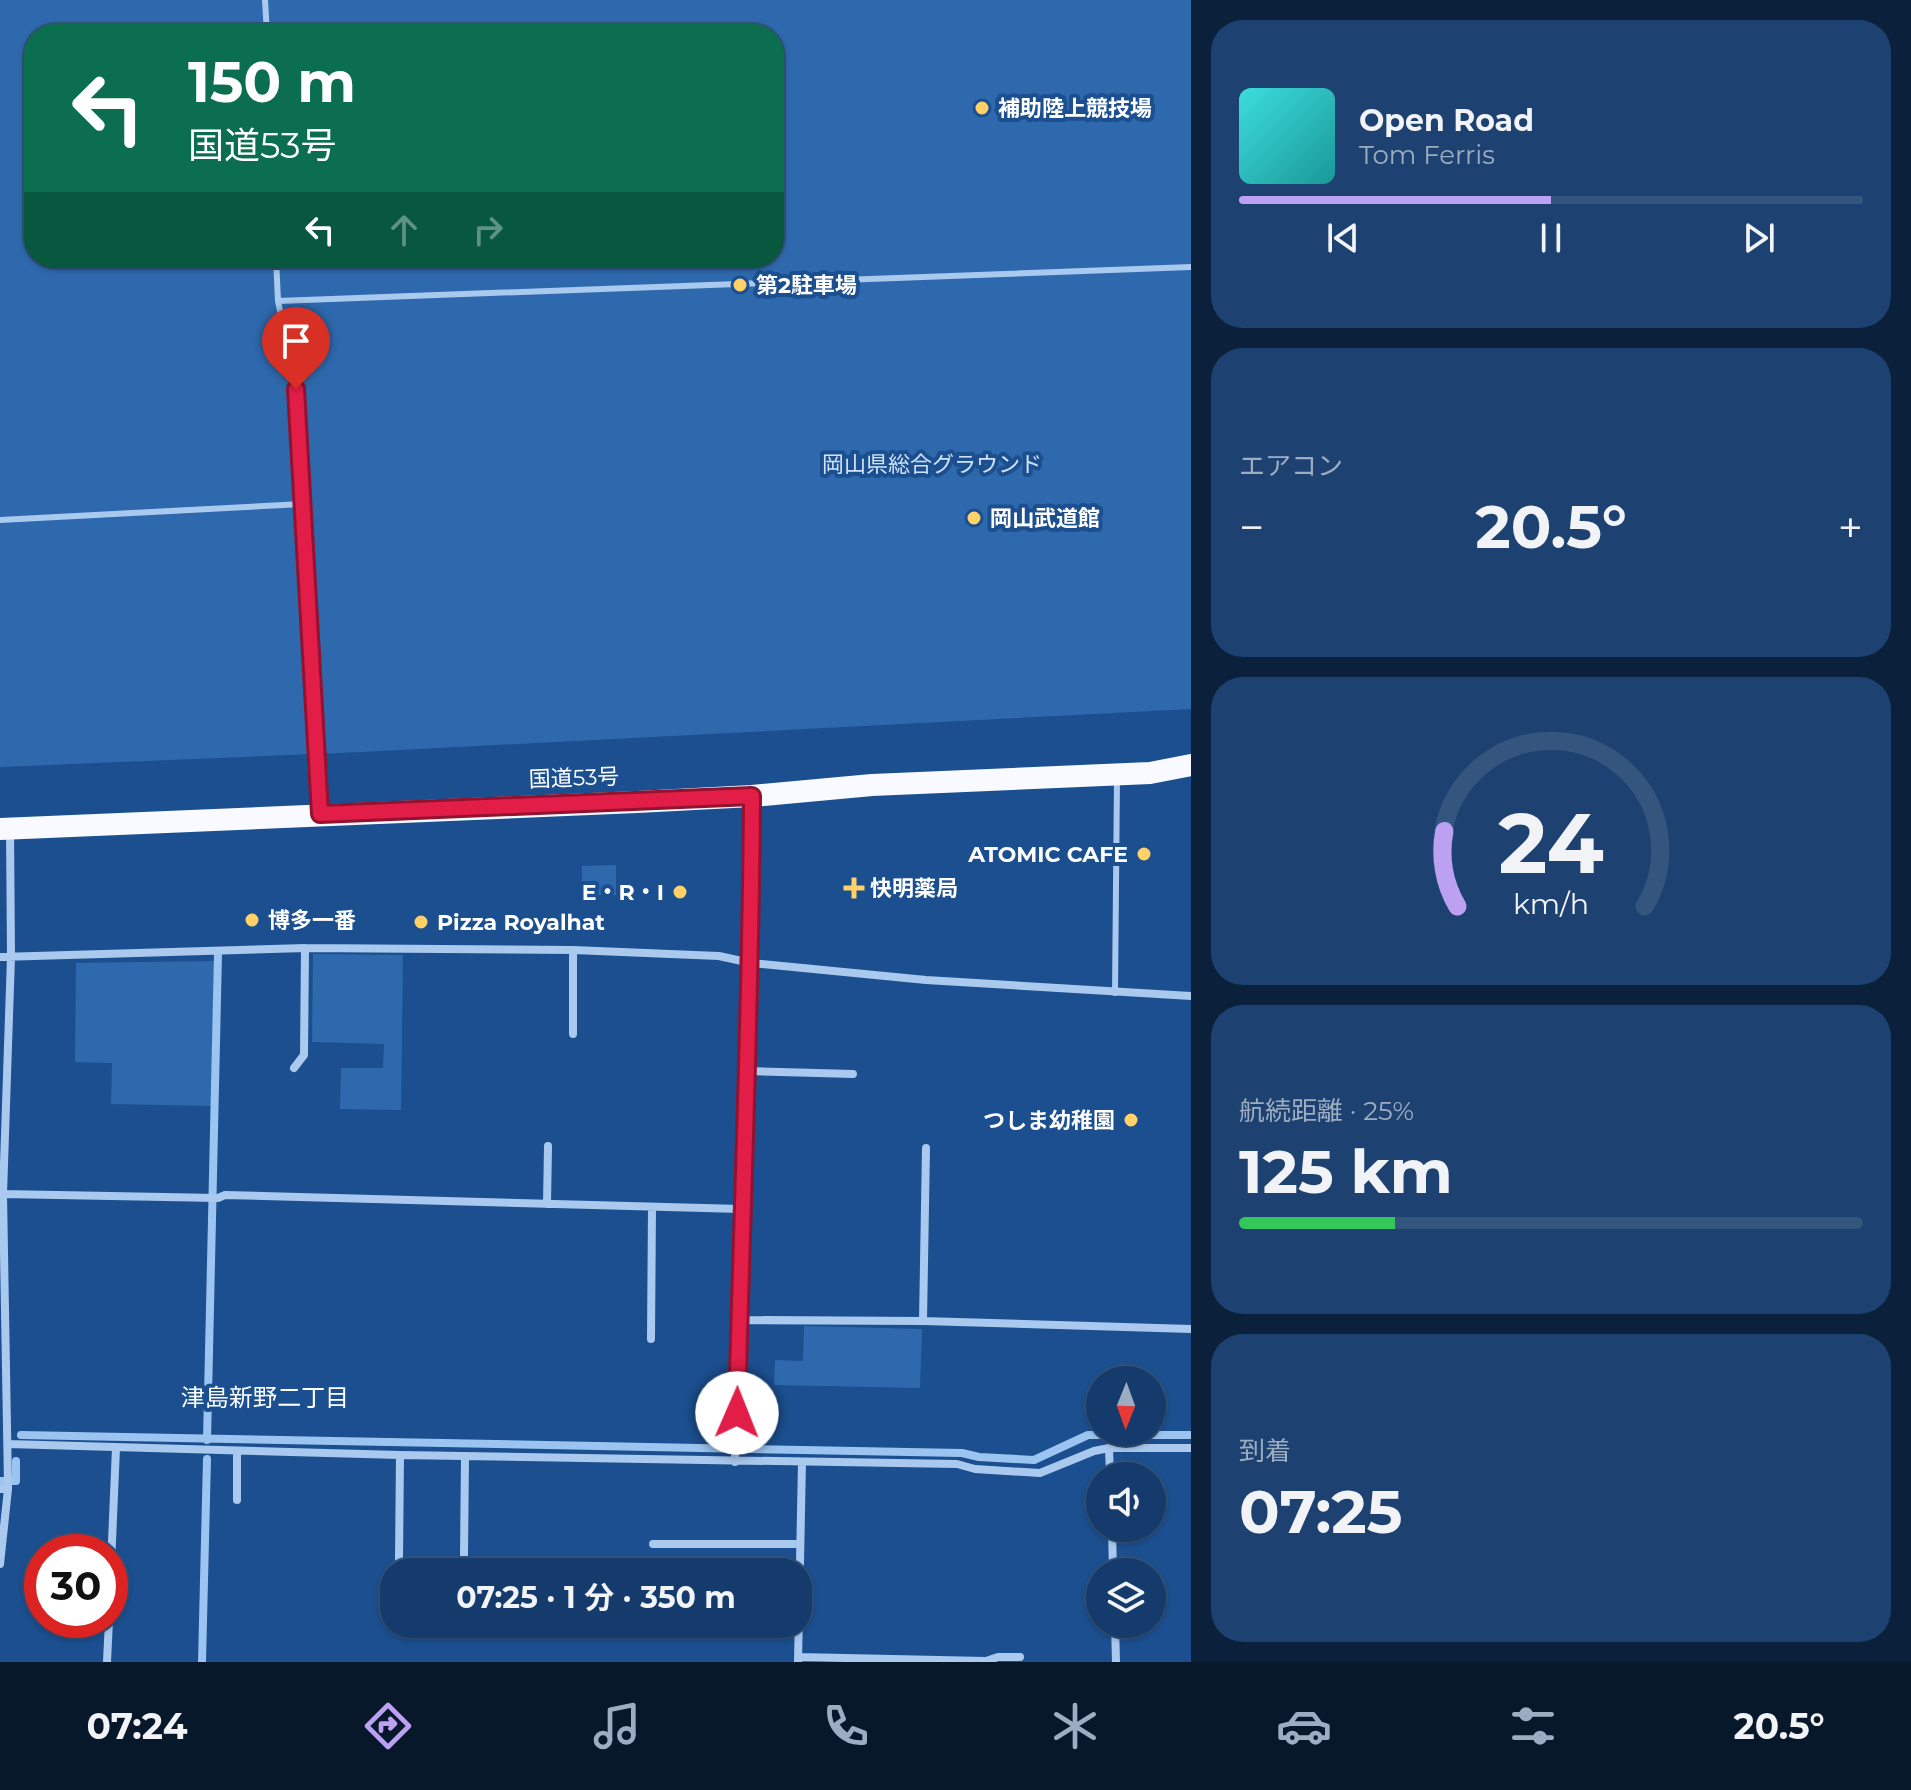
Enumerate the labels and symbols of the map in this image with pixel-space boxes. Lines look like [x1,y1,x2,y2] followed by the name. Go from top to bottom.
[998,95,1152,122] place label: 補助陸上競技場
[973,99,991,117] marker: 補助陸上競技場
[756,272,857,299] place label: 第2駐車場
[731,276,749,294] marker: 第2駐車場
[262,307,330,389] pin
[822,451,1042,478] park label: 岡山県総合グラウンド
[990,505,1100,532] place label: 岡山武道館
[965,509,983,527] marker: 岡山武道館
[528,763,620,793] street label: 国道53号
[967,841,1128,868] place label: ATOMIC CAFE
[1135,845,1153,863] marker: ATOMIC CAFE
[870,875,958,902] place label: 快明薬局
[582,879,664,906] place label: E・R・I
[845,879,863,897] marker: 快明薬局
[671,883,689,901] marker: E・R・I
[268,907,356,934] place label: 博多一番
[437,909,605,936] place label: Pizza Royalhat
[243,911,261,929] marker: 博多一番
[412,913,430,931] marker: Pizza Royalhat
[983,1107,1115,1134] place label: つしま幼稚園
[1122,1111,1140,1129] marker: つしま幼稚園
[1086,1366,1166,1446] north arrow
[695,1371,779,1455] position arrow
[181,1383,349,1412] district label: 津島新野二丁目
[24,1534,128,1638] speed limit sign: 30

